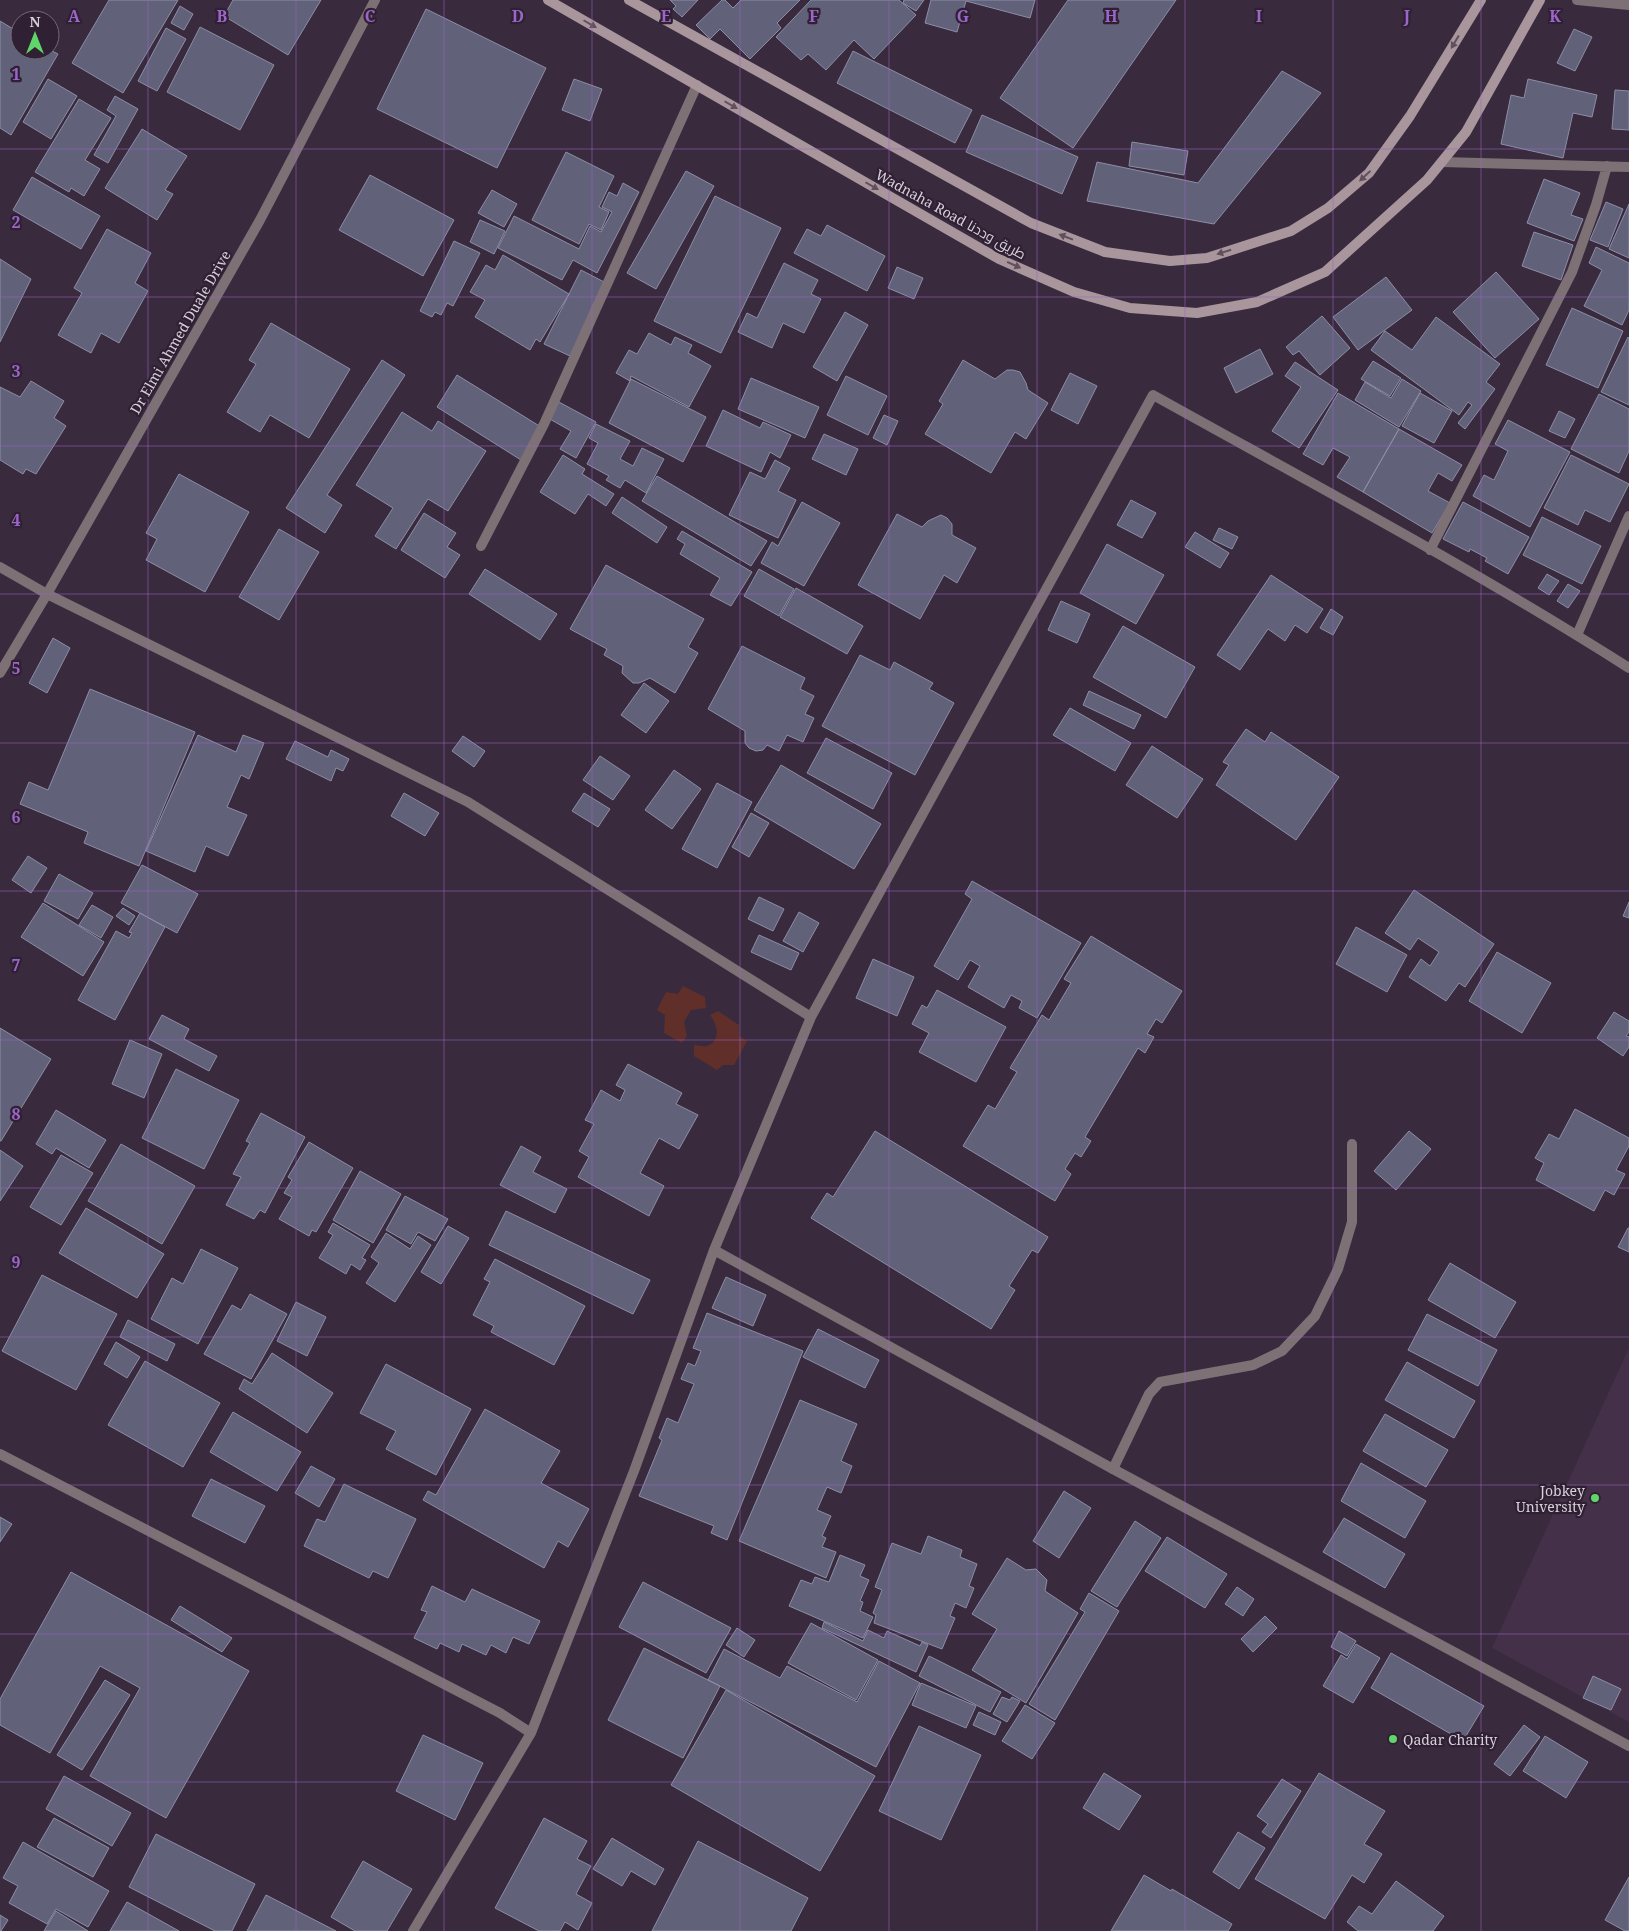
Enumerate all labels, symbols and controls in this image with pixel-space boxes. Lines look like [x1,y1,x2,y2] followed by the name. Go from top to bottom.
[68,5,81,27] text: A
[217,5,228,27] text: B
[365,5,376,27] text: C
[512,5,524,27] text: D
[661,5,671,27] text: E
[809,5,819,27] text: F
[957,5,969,27] text: G
[1104,5,1118,27] text: H
[1256,5,1262,27] text: I
[1403,5,1411,27] text: J
[1549,5,1561,27] text: K
[10,10,60,60] north arrow
[29,12,41,31] text: N
[584,20,597,29] one-way arrow
[1451,35,1460,48] one-way arrow
[11,63,21,85] text: 1
[724,101,739,109] one-way arrow
[872,165,1030,263] street label: Wadnaha Road طريق وددنا
[1359,170,1371,182] one-way arrow
[865,182,879,190] one-way arrow
[11,211,21,233] text: 2
[1058,233,1073,241] one-way arrow
[125,247,235,417] street label: Dr Elmi Ahmed Duale Drive
[1216,248,1231,256] one-way arrow
[1007,262,1021,270] one-way arrow
[11,360,21,382] text: 3
[11,509,21,531] text: 4
[11,657,21,679] text: 5
[11,806,21,828] text: 6
[11,954,21,976] text: 7
[11,1103,21,1125] text: 8
[11,1251,21,1273] text: 9
[1516,1481,1585,1516] place label: Jobkey University
[1589,1492,1601,1504] marker: Jobkey University
[1403,1730,1497,1749] place label: Qadar Charity
[1387,1733,1399,1745] marker: Qadar Charity

